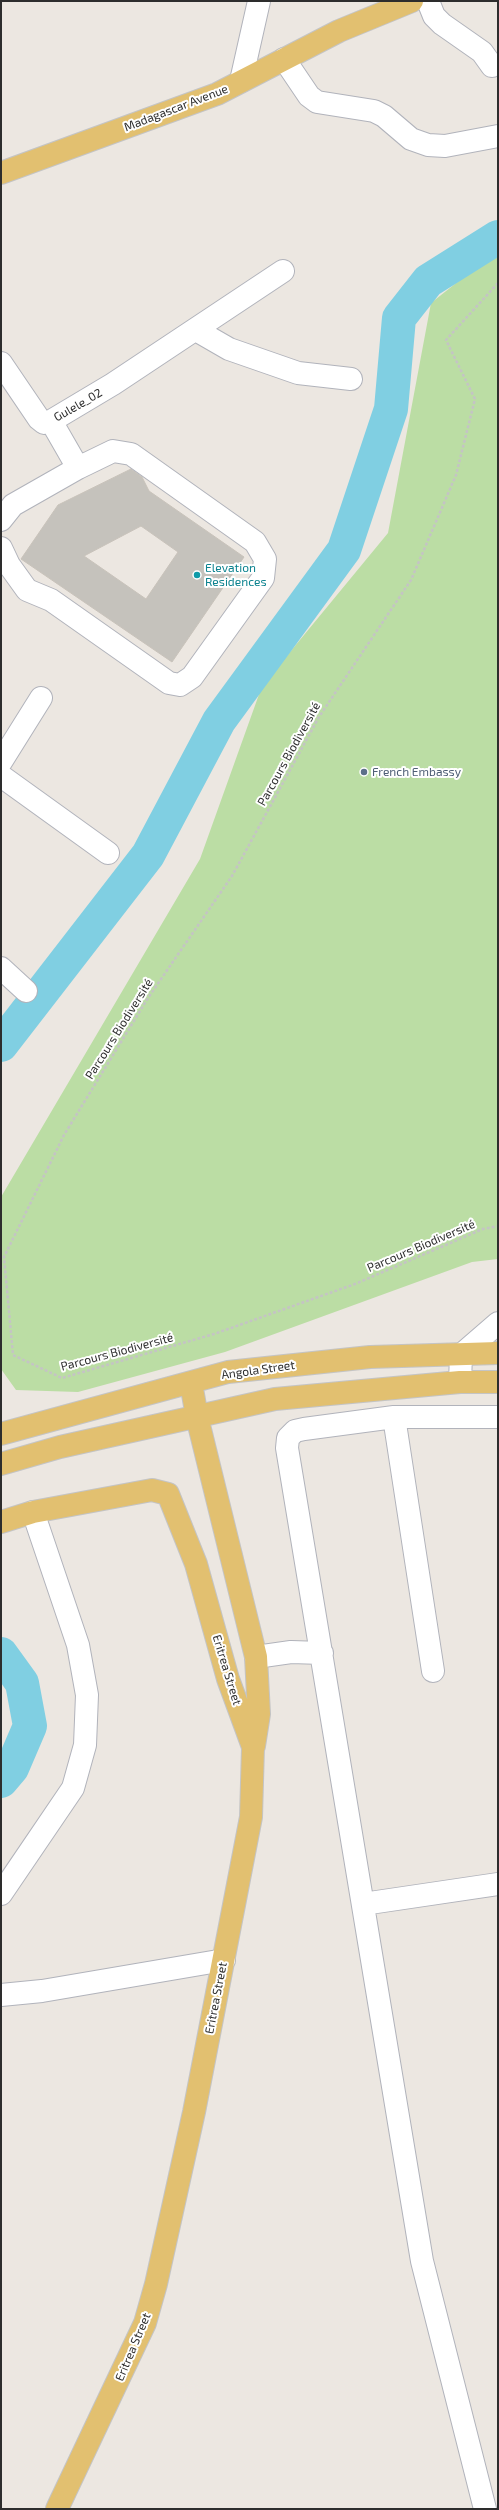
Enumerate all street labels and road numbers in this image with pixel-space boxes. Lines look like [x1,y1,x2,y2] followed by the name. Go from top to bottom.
[122,82,230,134] street label: Madagascar Avenue
[51,385,105,425] street label: Gulele_02
[255,700,323,808] street label: Parcours Biodiversité
[82,976,156,1082] street label: Parcours Biodiversité
[365,1217,477,1275] street label: Parcours Biodiversité
[59,1330,175,1374] street label: Parcours Biodiversité
[220,1358,296,1382] street label: Angola Street
[209,1633,245,1707] street label: Eritrea Street
[202,1961,230,2035] street label: Eritrea Street
[112,2311,154,2383] street label: Eritrea Street

